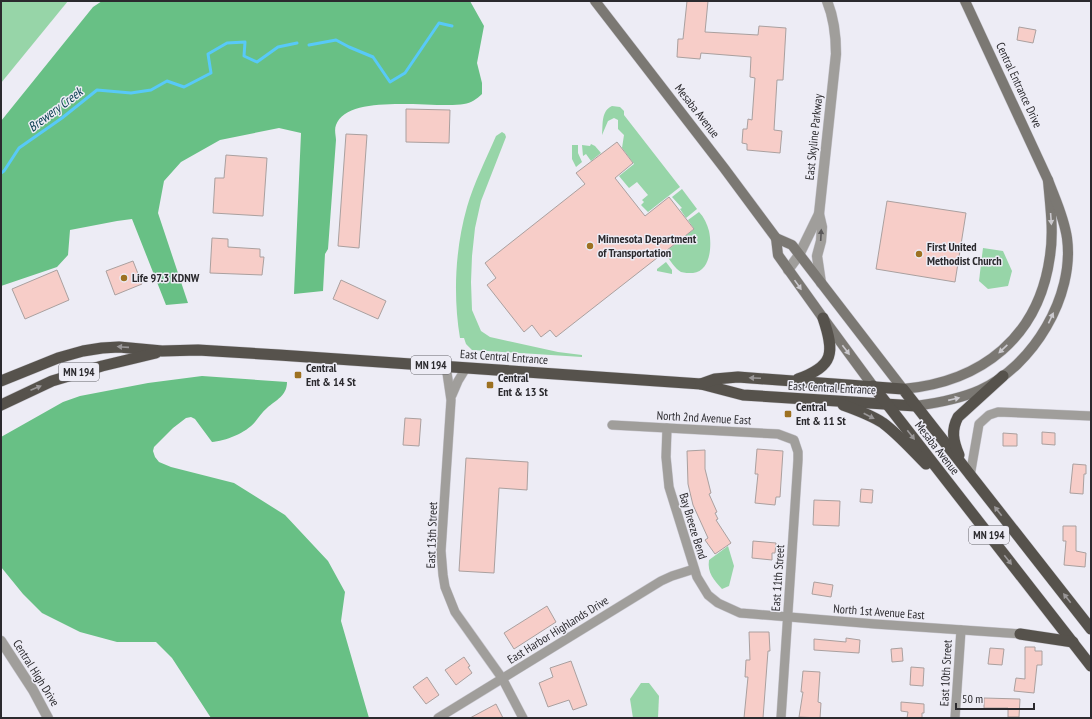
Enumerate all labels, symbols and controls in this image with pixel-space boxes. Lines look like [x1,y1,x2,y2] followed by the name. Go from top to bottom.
[993,40,1046,130] street label: Central Entrance Drive
[672,81,723,141] street label: Mesaba Avenue
[25,82,87,135] water label: Brewery Creek
[802,93,826,181] street label: East Skyline Parkway
[1047,213,1054,225] one-way arrow
[818,229,825,241] one-way arrow
[598,231,697,260] place label: Minnesota Department of Transportation
[927,239,1002,268] place label: First United Methodist Church
[585,241,595,251] marker: Minnesota Department of Transportation
[914,249,924,259] marker: First United Methodist Church
[132,270,200,285] place label: Life 97.3 KDNW
[119,273,129,283] marker: Life 97.3 KDNW
[794,279,802,290] one-way arrow
[1048,312,1054,324] one-way arrow
[117,344,129,351] one-way arrow
[998,344,1008,354] one-way arrow
[842,345,851,356] one-way arrow
[460,346,549,367] street label: East Central Entrance
[411,356,451,374] road number: MN 194
[306,360,356,389] place label: Central Ent & 14 St
[59,363,99,381] road number: MN 194
[293,370,303,380] marker: Central Ent & 14 St
[498,370,548,399] place label: Central Ent & 13 St
[749,375,761,382] one-way arrow
[788,378,876,397] street label: East Central Entrance
[485,380,495,390] marker: Central Ent & 13 St
[30,385,42,391] one-way arrow
[948,395,960,401] one-way arrow
[796,399,846,428] place label: Central Ent & 11 St
[656,408,752,428] street label: North 2nd Avenue East
[783,409,793,419] marker: Central Ent & 11 St
[864,413,875,419] one-way arrow
[912,418,963,478] street label: Mesaba Avenue
[907,430,915,441] one-way arrow
[676,491,711,561] street label: Bay Breeze Bend
[423,501,440,569] street label: East 13th Street
[993,506,1002,517] one-way arrow
[969,526,1009,544] road number: MN 194
[768,544,787,612] street label: East 11th Street
[1003,555,1012,566] one-way arrow
[504,592,611,667] street label: East Harbor Highlands Drive
[1062,593,1071,604] one-way arrow
[833,601,926,622] street label: North 1st Avenue East
[10,637,63,709] street label: Central High Drive
[936,639,955,707] street label: East 10th Street
[956,685,1034,711] scale bar
[962,691,983,706] text: 50 m

